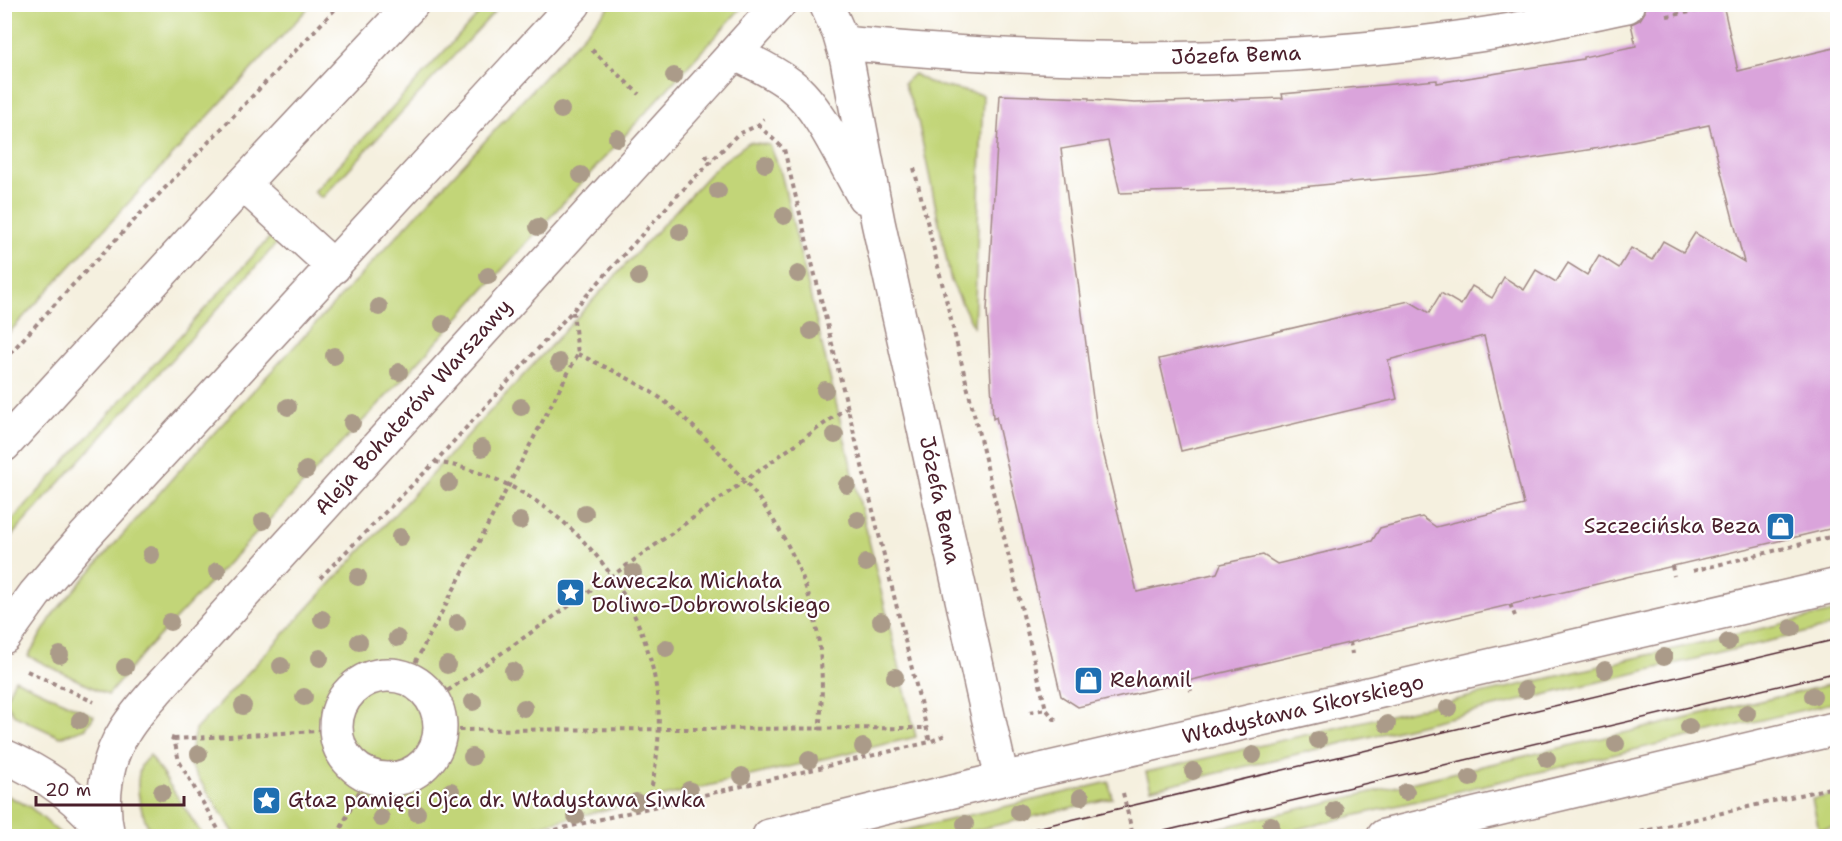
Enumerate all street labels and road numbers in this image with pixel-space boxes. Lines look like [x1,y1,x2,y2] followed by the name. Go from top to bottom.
[1171,39,1301,71] street label: Józefa Bema
[308,293,518,521] street label: Aleja Bohaterów Warszawy
[913,433,967,567] street label: Józefa Bema
[1179,668,1427,750] street label: Władysława Sikorskiego

